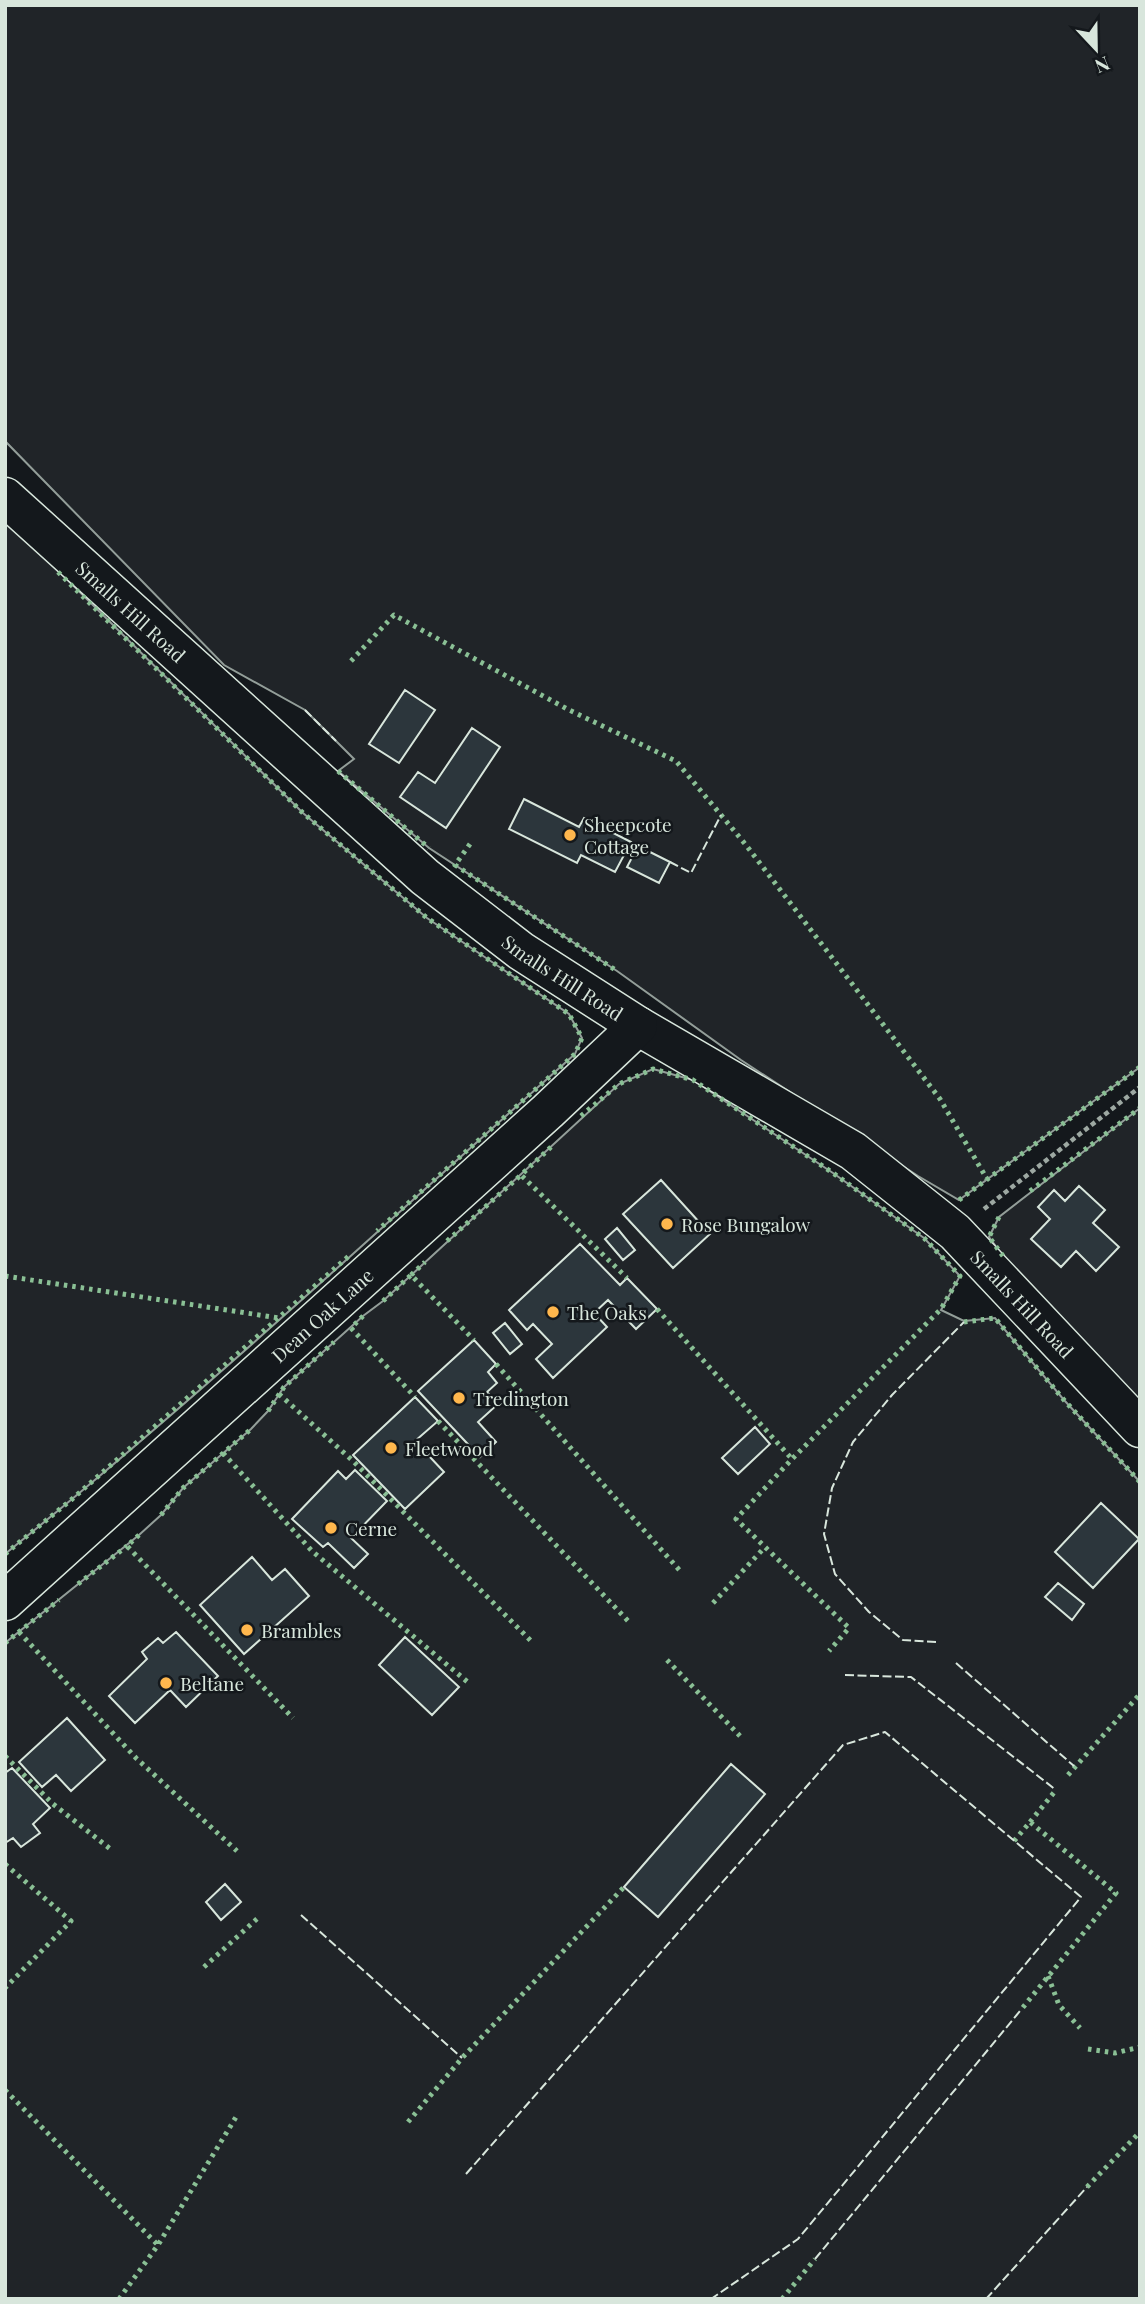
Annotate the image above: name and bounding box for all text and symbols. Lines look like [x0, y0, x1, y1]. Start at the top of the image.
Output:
north arrow [1061, 14, 1131, 84]
text: N [1091, 51, 1114, 80]
street label: Smalls Hill Road [71, 555, 192, 668]
place label: Sheepcote Cottage [584, 811, 672, 859]
marker: Sheepcote Cottage [562, 827, 578, 843]
street label: Smalls Hill Road [497, 928, 628, 1026]
place label: Rose Bungalow [681, 1211, 810, 1237]
marker: Rose Bungalow [659, 1216, 675, 1232]
street label: Smalls Hill Road [965, 1244, 1080, 1363]
street label: Dean Oak Lane [265, 1262, 379, 1368]
place label: The Oaks [567, 1299, 647, 1325]
marker: The Oaks [545, 1304, 561, 1320]
place label: Tredington [473, 1385, 569, 1411]
marker: Tredington [451, 1390, 467, 1406]
place label: Fleetwood [405, 1435, 493, 1461]
marker: Fleetwood [383, 1440, 399, 1456]
place label: Cerne [345, 1515, 397, 1541]
marker: Cerne [323, 1520, 339, 1536]
place label: Brambles [261, 1617, 341, 1643]
marker: Brambles [239, 1622, 255, 1638]
place label: Beltane [180, 1670, 244, 1696]
marker: Beltane [158, 1675, 174, 1691]

